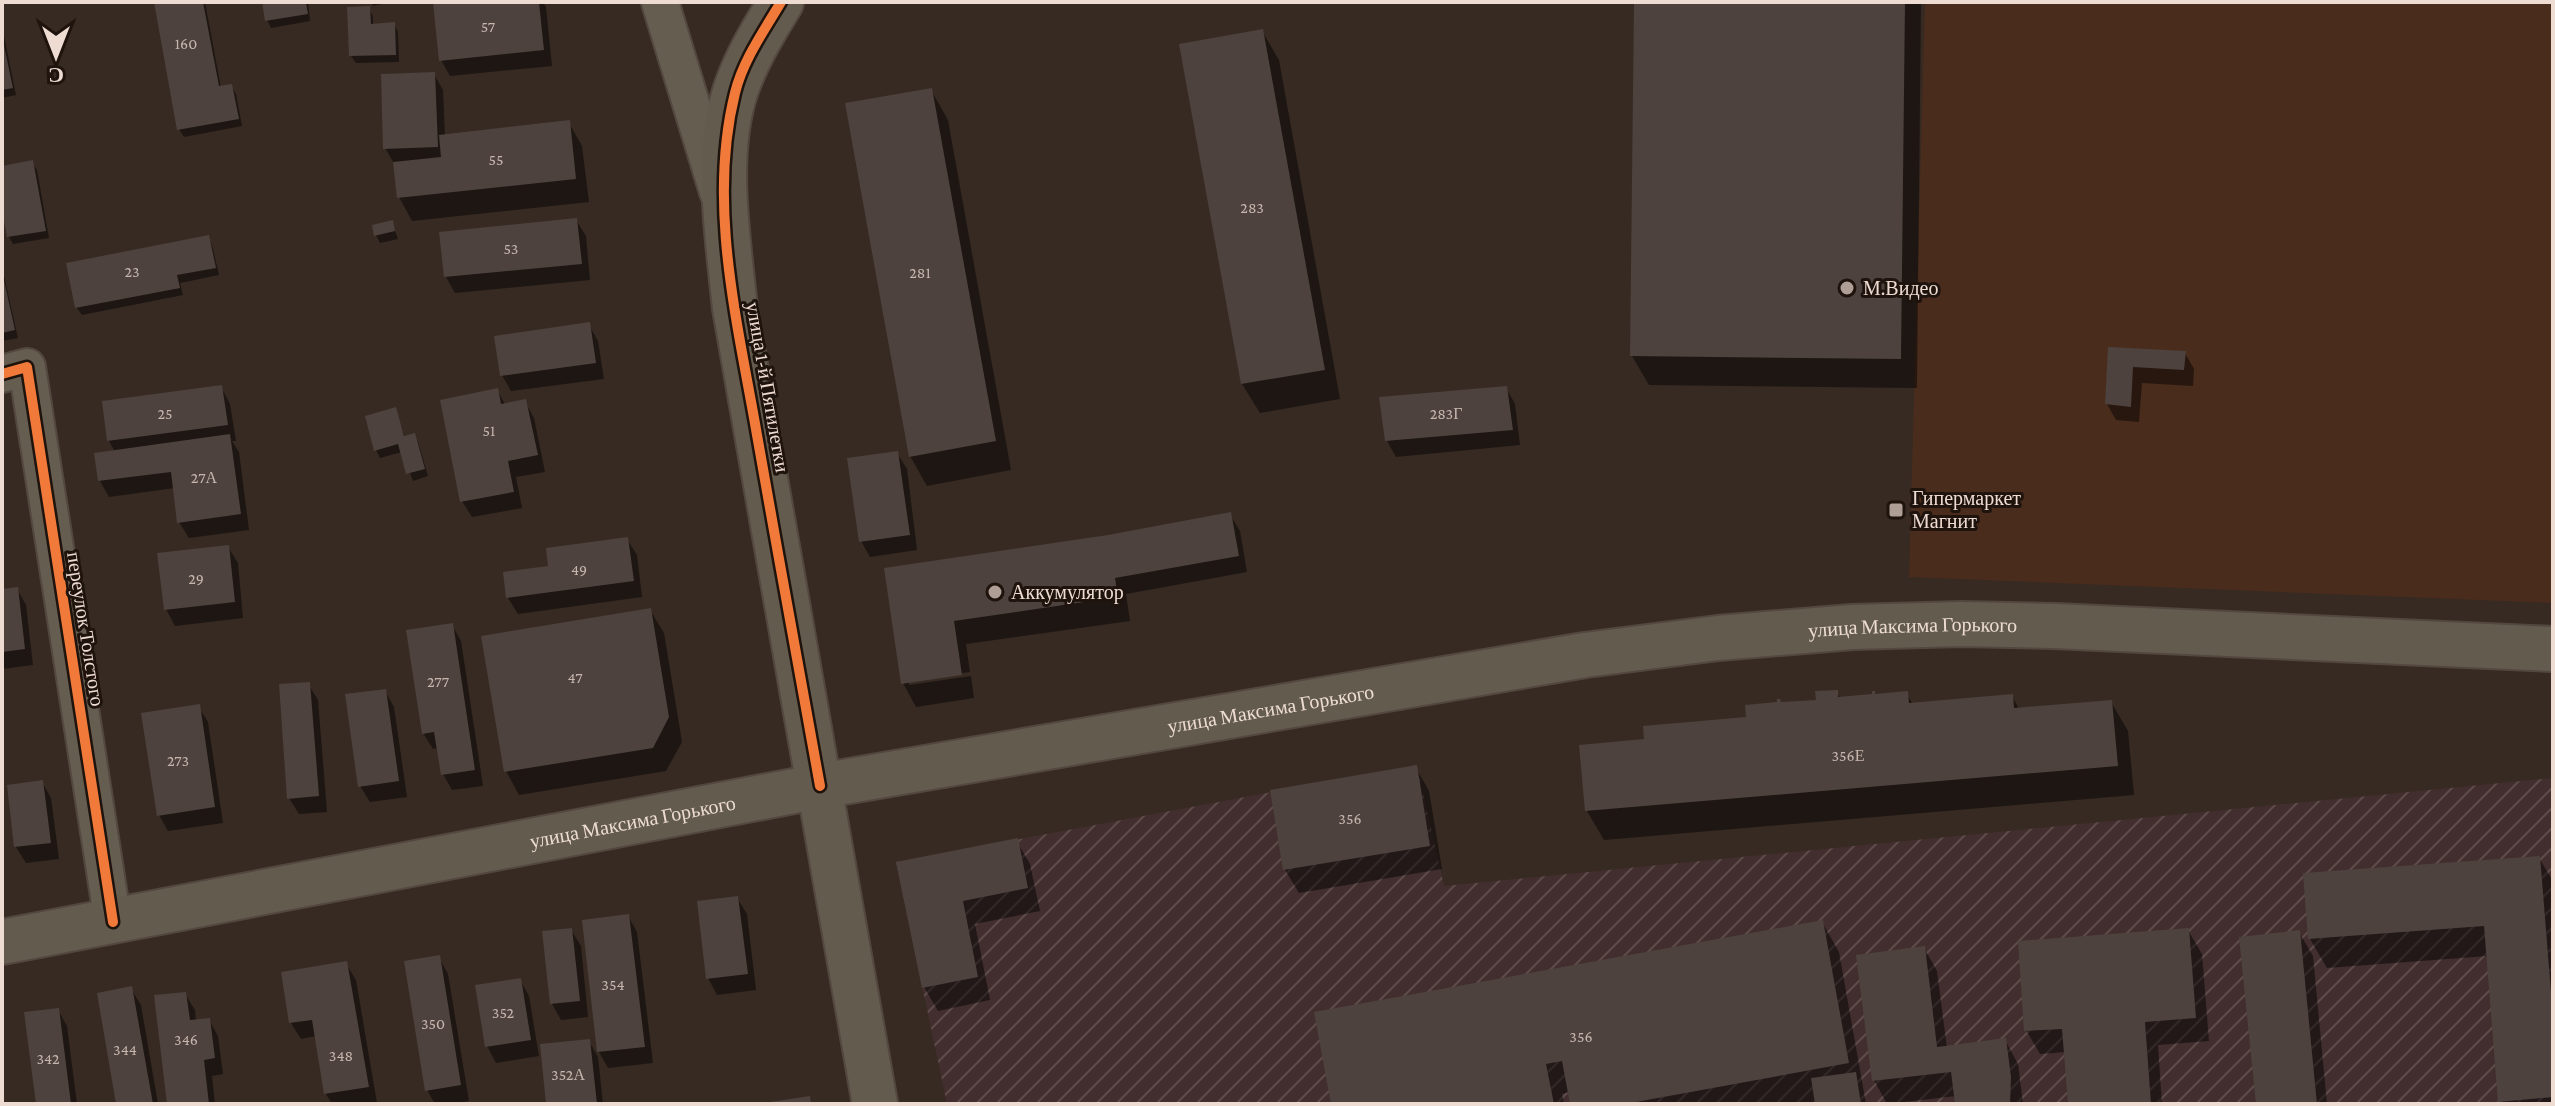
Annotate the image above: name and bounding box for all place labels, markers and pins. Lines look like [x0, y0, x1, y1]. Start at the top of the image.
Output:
place label: М.Видео [1863, 277, 1938, 300]
marker: М.Видео [1838, 279, 1856, 297]
place label: Гипермаркет Магнит [1912, 487, 2021, 532]
marker: Гипермаркет Магнит [1887, 501, 1905, 519]
place label: Аккумулятор [1011, 581, 1124, 604]
marker: Аккумулятор [986, 583, 1004, 601]

